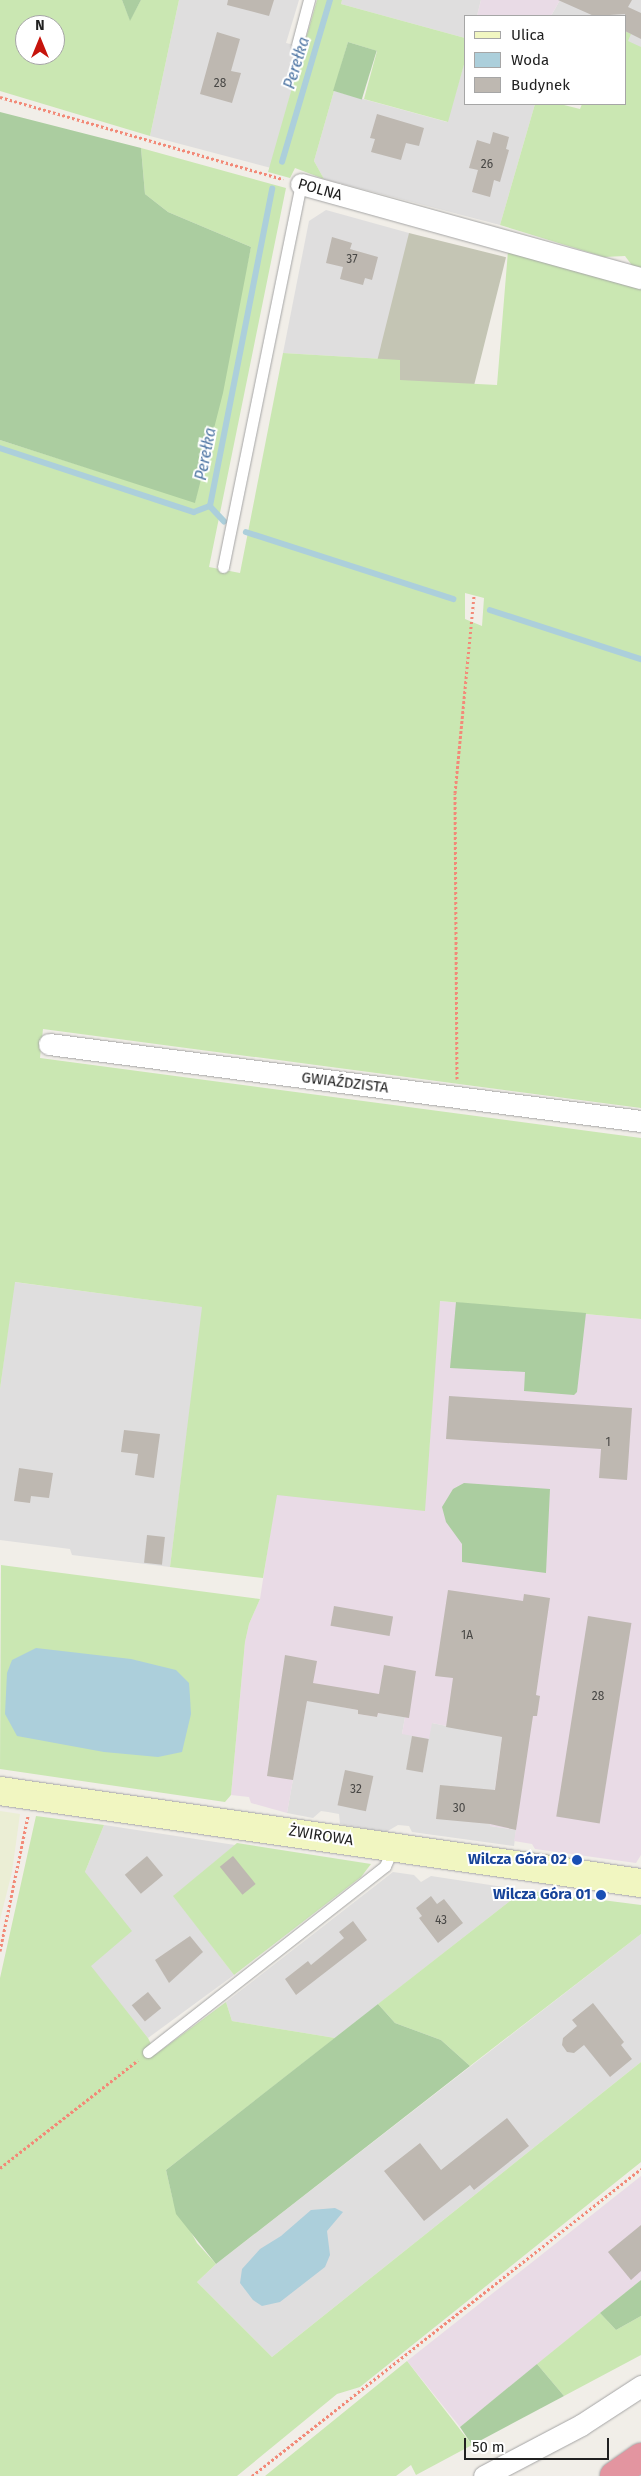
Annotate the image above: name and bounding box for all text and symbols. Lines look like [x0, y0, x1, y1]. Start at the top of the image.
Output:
north arrow [15, 15, 65, 65]
legend [463, 15, 626, 105]
text: N [35, 17, 45, 34]
text: Ulica [511, 26, 545, 44]
water label: Perełka [280, 35, 314, 91]
text: Woda [511, 51, 549, 69]
text: Budynek [511, 76, 570, 94]
house number: 28 [214, 77, 226, 91]
house number: 26 [481, 158, 493, 172]
street label: POLNA [296, 175, 344, 205]
house number: 37 [346, 253, 358, 267]
water label: Perełka [191, 426, 221, 482]
street label: GWIAŹDZISTA [300, 1069, 390, 1097]
house number: 1 [605, 1436, 611, 1450]
house number: 1A [461, 1629, 473, 1643]
house number: 28 [592, 1690, 604, 1704]
house number: 32 [350, 1783, 362, 1797]
house number: 30 [453, 1802, 465, 1816]
street label: ŻWIROWA [288, 1822, 354, 1850]
place label: Wilcza Góra 02 [468, 1851, 567, 1869]
marker: Wilcza Góra 02 [571, 1854, 583, 1866]
place label: Wilcza Góra 01 [493, 1886, 591, 1904]
marker: Wilcza Góra 01 [595, 1889, 607, 1901]
house number: 43 [435, 1914, 447, 1928]
scale bar [466, 2428, 611, 2460]
text: 50 m [472, 2438, 505, 2456]

